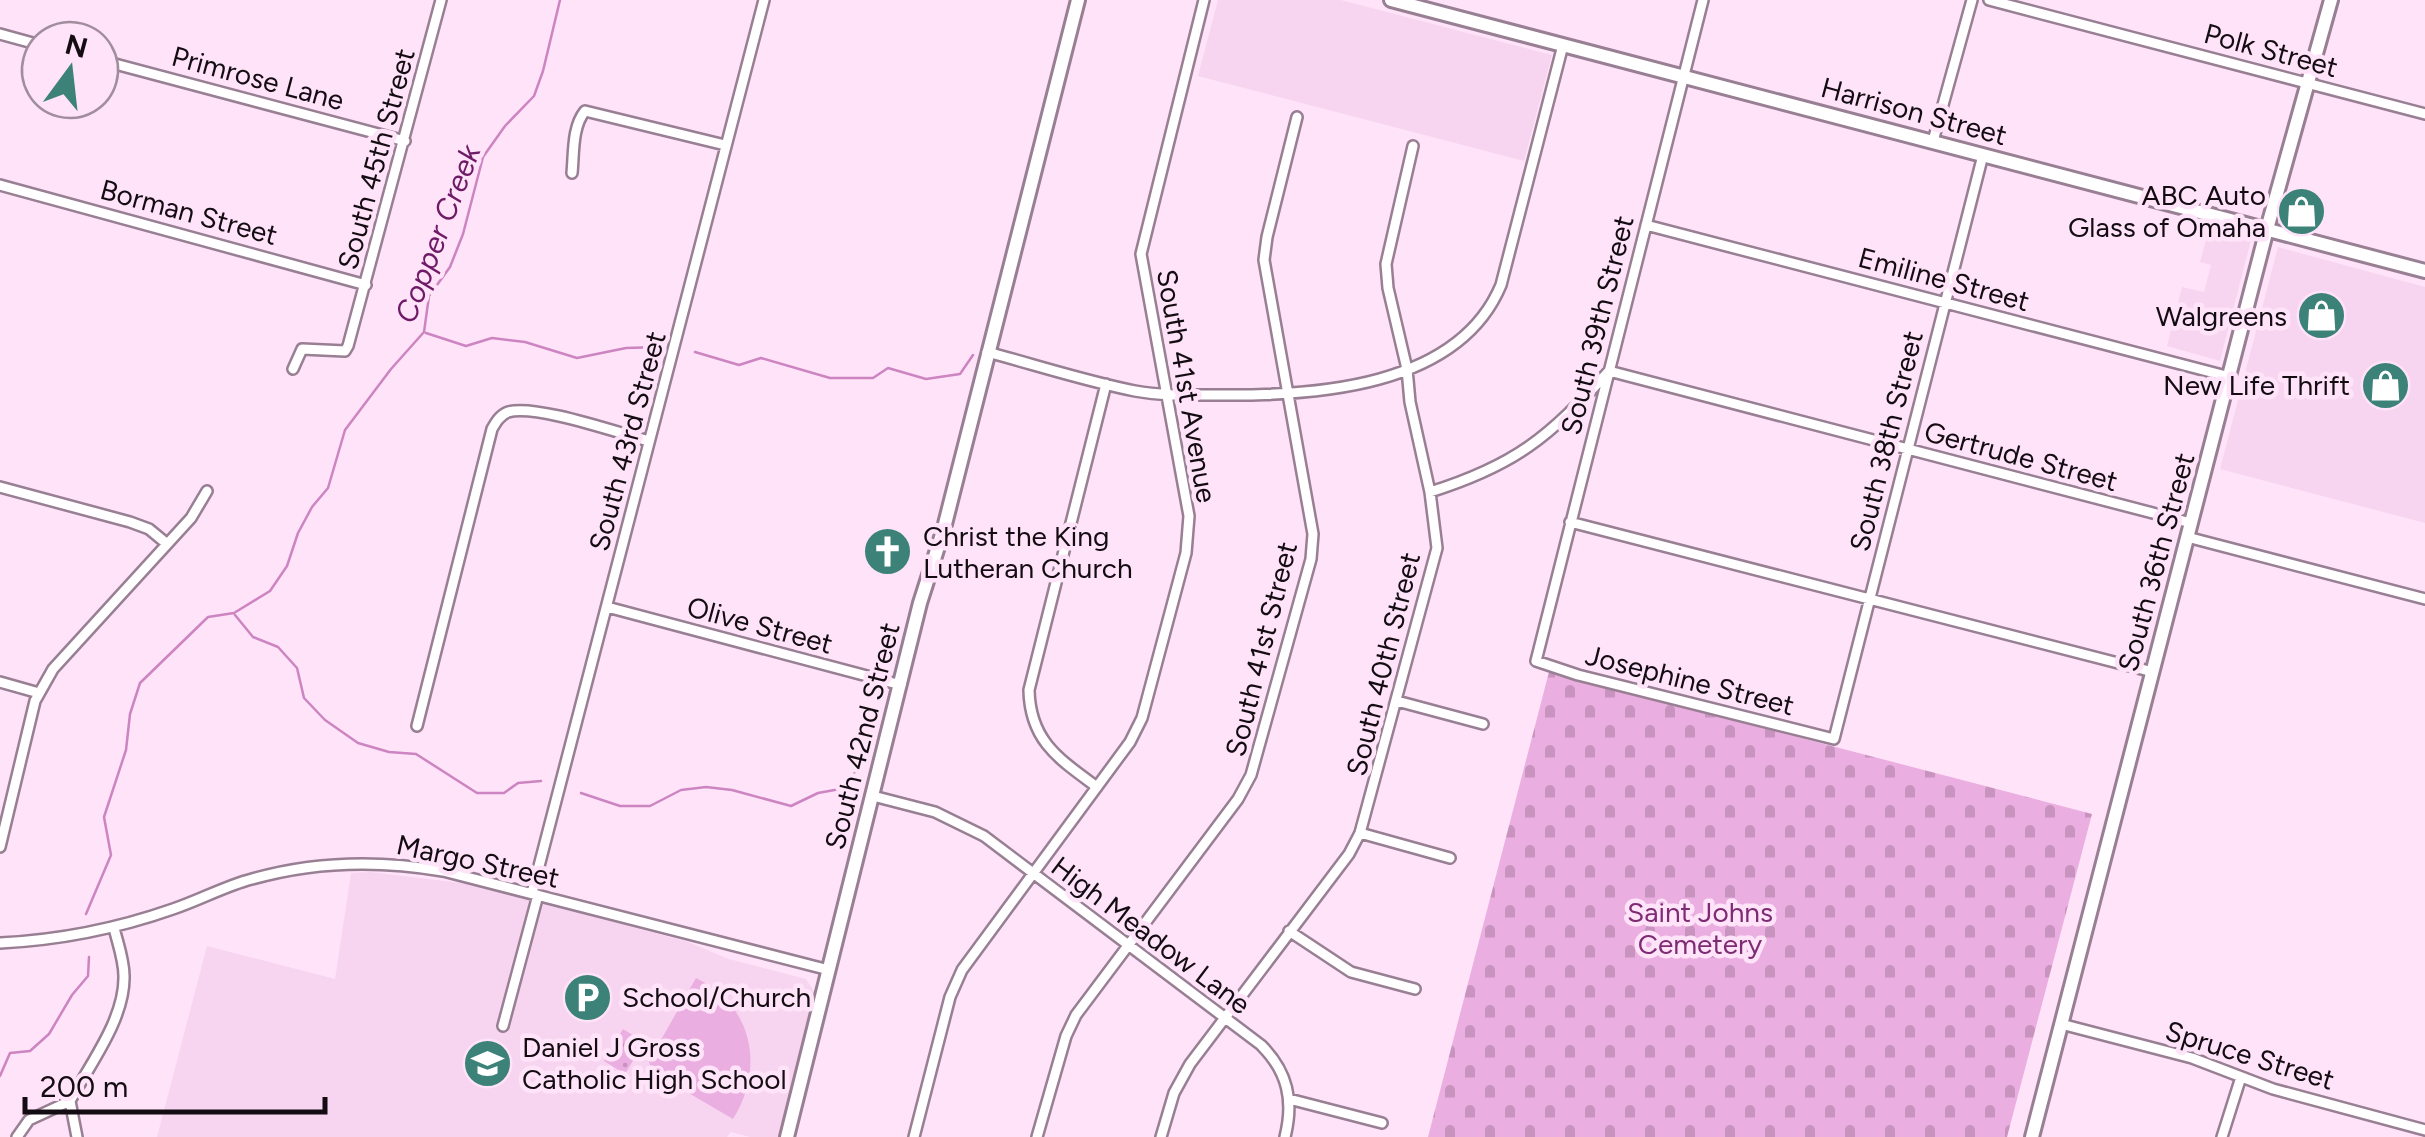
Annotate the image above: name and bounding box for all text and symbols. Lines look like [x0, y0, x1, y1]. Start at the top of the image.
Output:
street label: Polk Street [2200, 16, 2342, 84]
north arrow [20, 20, 120, 120]
text: N [62, 27, 91, 65]
street label: Primrose Lane [168, 39, 348, 117]
street label: South 45th Street [330, 45, 422, 273]
street label: Harrison Street [1817, 70, 2011, 152]
water label: Copper Creek [387, 138, 489, 328]
street label: Borman Street [97, 172, 281, 252]
place label: ABC Auto Glass of Omaha [2068, 178, 2266, 244]
shop icon: ABC Auto Glass of Omaha [2275, 185, 2327, 237]
street label: South 39th Street [1553, 212, 1641, 438]
street label: Emiline Street [1855, 240, 2033, 318]
street label: South 41st Avenue [1150, 267, 1224, 505]
shop icon: Walgreens [2296, 290, 2348, 342]
place label: Walgreens [2156, 299, 2287, 333]
street label: South 43rd Street [581, 327, 673, 555]
street label: South 38th Street [1842, 327, 1930, 555]
shop icon: New Life Thrift [2359, 359, 2411, 411]
place label: New Life Thrift [2163, 368, 2350, 402]
street label: Gertrude Street [1921, 414, 2121, 498]
street label: South 36th Street [2110, 449, 2202, 675]
place label: Christ the King Lutheran Church [923, 519, 1133, 585]
church icon: Christ the King Lutheran Church [862, 526, 914, 578]
street label: South 41st Street [1218, 538, 1304, 760]
street label: South 40th Street [1339, 549, 1427, 779]
street label: Olive Street [684, 589, 836, 661]
street label: South 42nd Street [817, 619, 907, 853]
street label: Josephine Street [1582, 638, 1798, 722]
street label: Margo Street [394, 827, 562, 895]
street label: High Meadow Lane [1045, 849, 1257, 1021]
park label: Saint Johns Cemetery [1627, 895, 1773, 961]
parking icon: School/Church [561, 971, 613, 1023]
place label: School/Church [622, 980, 811, 1014]
street label: Spruce Street [2162, 1013, 2338, 1097]
place label: Daniel J Gross Catholic High School [522, 1030, 787, 1096]
school or university icon: Daniel J Gross Catholic High School [461, 1037, 513, 1089]
scale bar [25, 1052, 325, 1114]
text: 200 m [40, 1068, 128, 1105]

